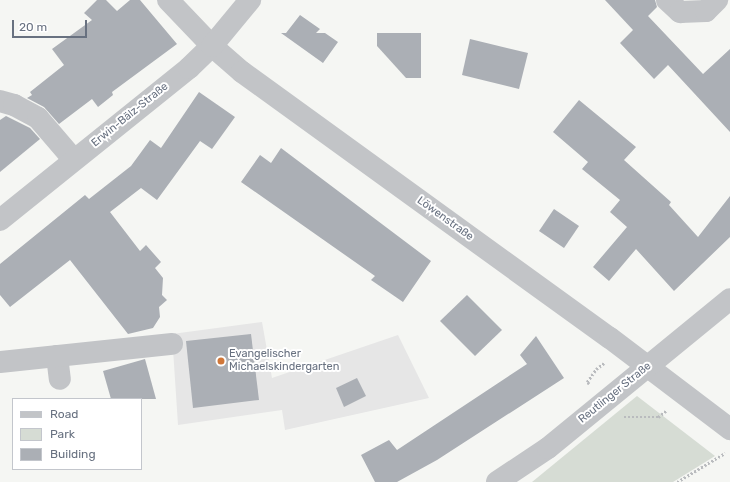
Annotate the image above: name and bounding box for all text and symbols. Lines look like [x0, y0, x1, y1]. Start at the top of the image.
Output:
scale bar [14, 12, 89, 38]
text: 20 m [19, 20, 47, 34]
street label: Erwin-Bälz-Straße [89, 80, 171, 150]
street label: Löwenstraße [414, 194, 476, 244]
place label: Evangelischer Michaelskindergarten [229, 348, 339, 374]
marker: Evangelischer Michaelskindergarten [216, 356, 226, 366]
street label: Reutlinger Straße [576, 360, 654, 426]
legend [12, 398, 142, 470]
text: Road [50, 407, 78, 421]
text: Park [50, 427, 75, 441]
text: Building [50, 447, 96, 461]

